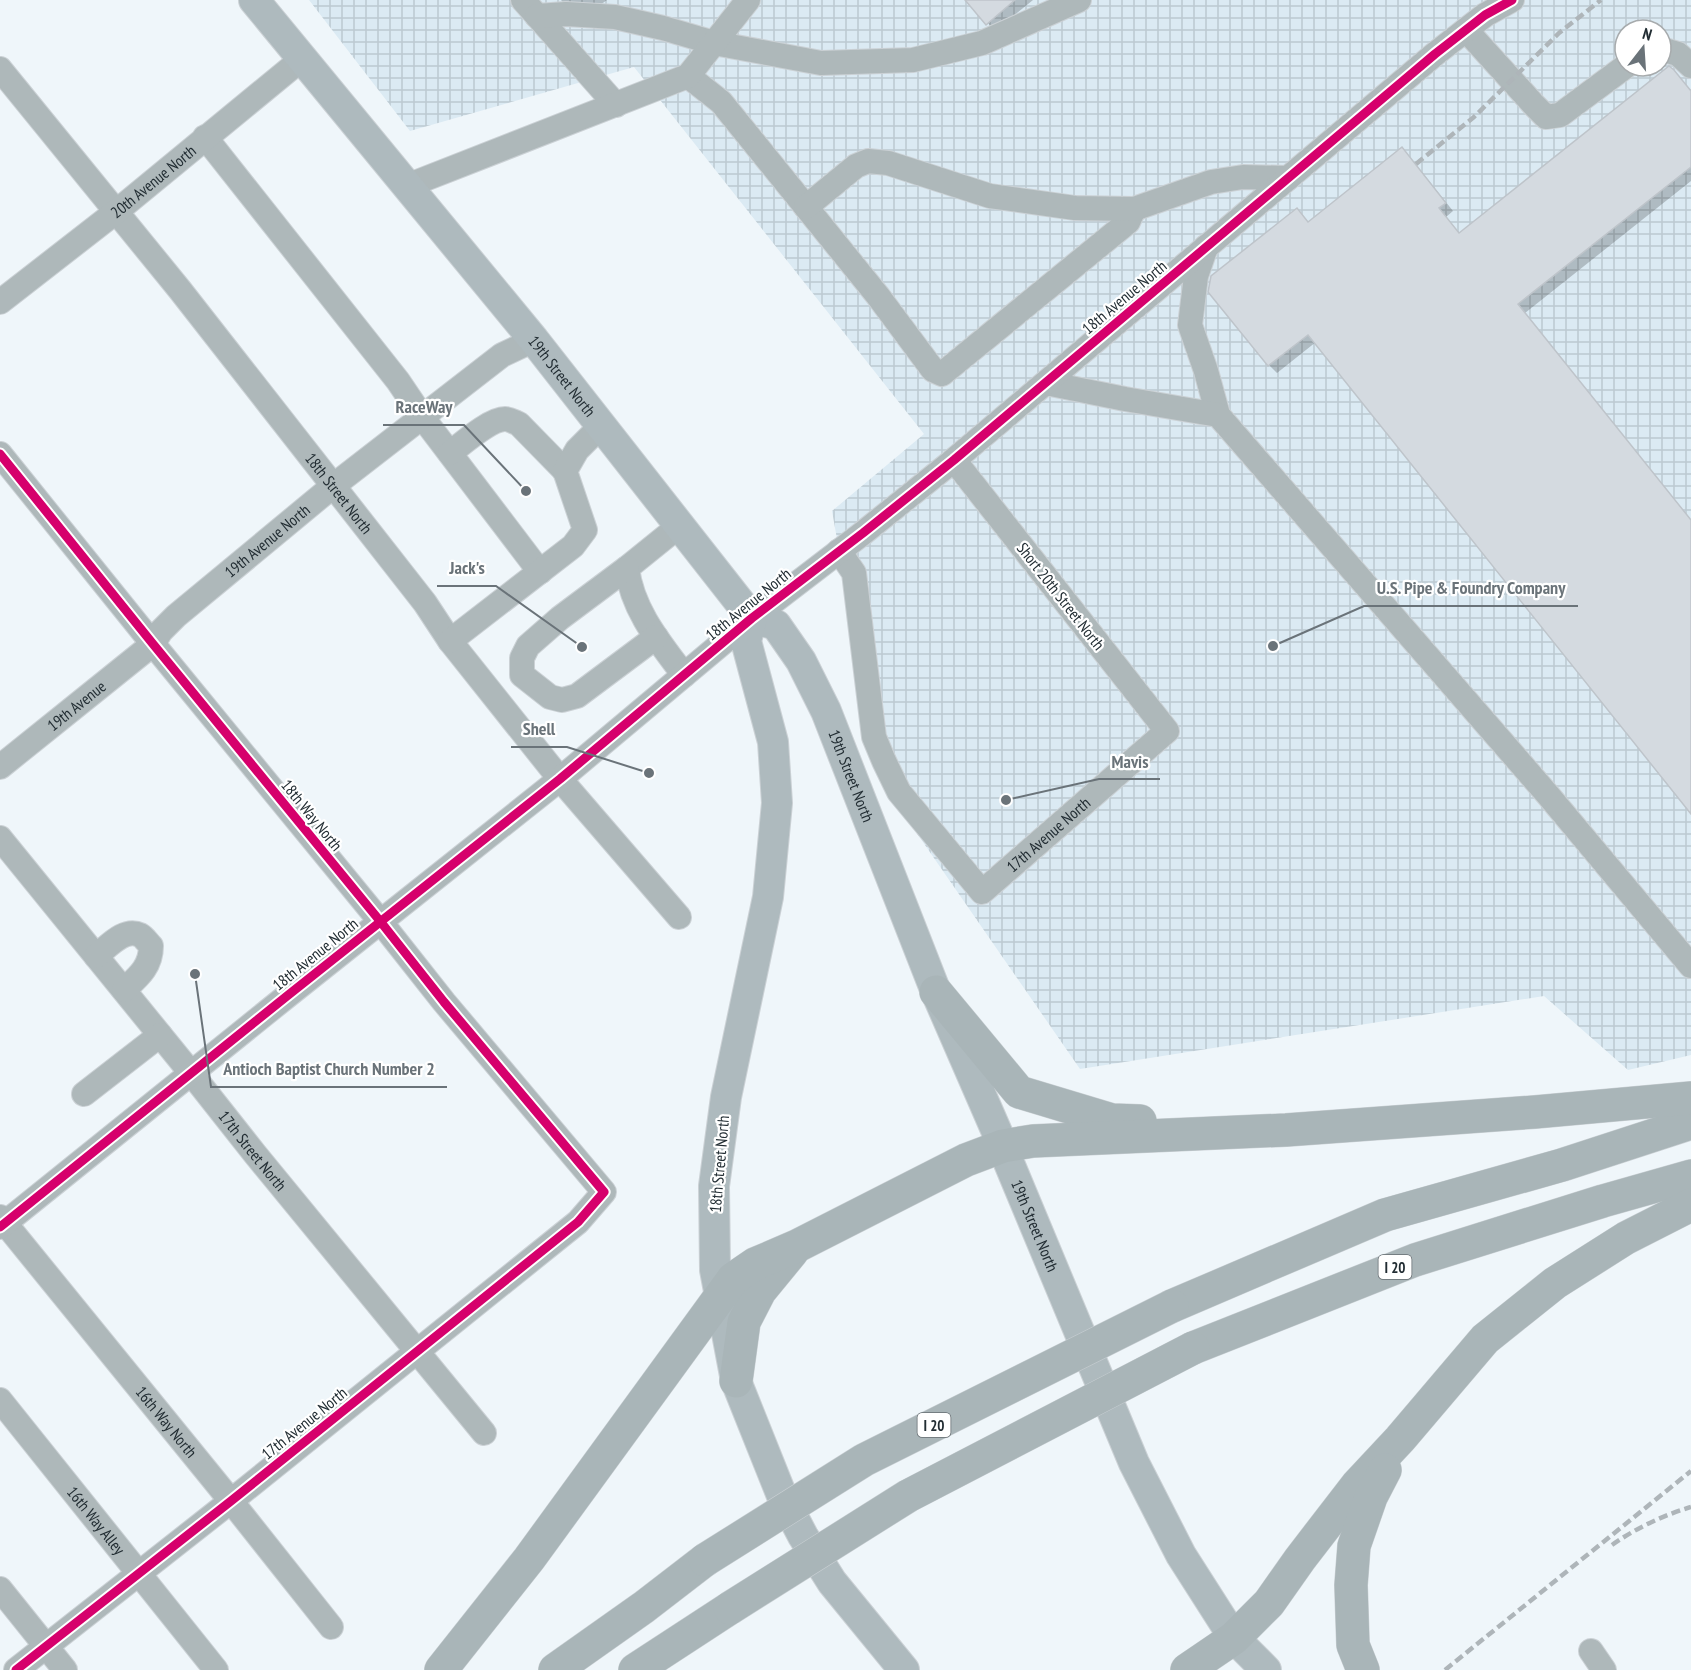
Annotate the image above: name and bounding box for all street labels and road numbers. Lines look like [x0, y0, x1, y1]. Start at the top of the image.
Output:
street label: 20th Avenue North [107, 140, 200, 222]
street label: 18th Avenue North [1078, 256, 1170, 338]
street label: 19th Street North [524, 331, 600, 420]
street label: 18th Street North [301, 449, 377, 538]
street label: 19th Avenue North [220, 500, 314, 582]
street label: Short 20th Street North [1013, 538, 1109, 654]
street label: 18th Avenue North [701, 563, 795, 645]
street label: 19th Avenue [43, 676, 110, 735]
street label: 19th Street North [824, 727, 878, 825]
street label: 18th Way North [277, 775, 347, 855]
street label: 17th Avenue North [1002, 793, 1094, 876]
street label: 18th Avenue North [268, 913, 362, 995]
street label: 17th Street North [214, 1106, 291, 1195]
street label: 18th Street North [705, 1115, 733, 1213]
street label: 19th Street North [1007, 1177, 1063, 1274]
road number: I 20 [1378, 1255, 1412, 1279]
street label: 16th Way North [132, 1382, 202, 1462]
street label: 17th Avenue North [257, 1382, 351, 1464]
road number: I 20 [918, 1413, 950, 1437]
street label: 16th Way Alley [63, 1482, 129, 1558]

